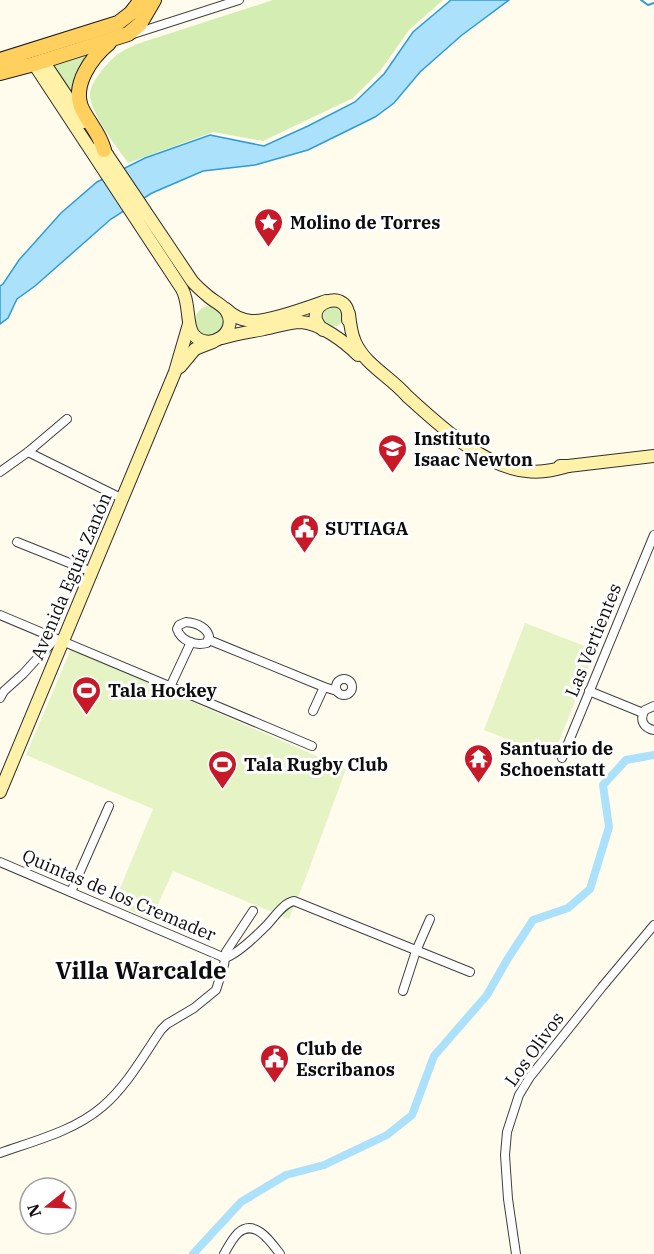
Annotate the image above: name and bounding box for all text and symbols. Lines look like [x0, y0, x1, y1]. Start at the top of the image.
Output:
place icon: Molino de Torres [253, 206, 285, 248]
place label: Molino de Torres [290, 211, 440, 234]
place label: Instituto Isaac Newton [414, 427, 533, 471]
school or university icon: Instituto Isaac Newton [377, 432, 409, 474]
street label: Avenida Eguía Zanón [25, 489, 117, 663]
public building icon: SUTIAGA [288, 512, 320, 554]
place label: SUTIAGA [325, 517, 409, 540]
street label: Las Vertientes [560, 580, 626, 700]
sports icon: Tala Hockey [71, 674, 103, 716]
place label: Tala Hockey [108, 679, 217, 702]
place label: Santuario de Schoenstatt [500, 737, 613, 781]
temple icon: Santuario de Schoenstatt [463, 742, 495, 784]
sports icon: Tala Rugby Club [207, 748, 239, 790]
place label: Tala Rugby Club [244, 753, 388, 776]
street label: Quintas de los Cremader [19, 844, 219, 946]
district label: Villa Warcalde [55, 954, 227, 986]
street label: Los Olivos [499, 1007, 569, 1091]
place label: Club de Escribanos [296, 1037, 395, 1081]
public building icon: Club de Escribanos [259, 1042, 291, 1084]
north arrow [18, 1176, 78, 1236]
text: N [22, 1202, 45, 1220]

